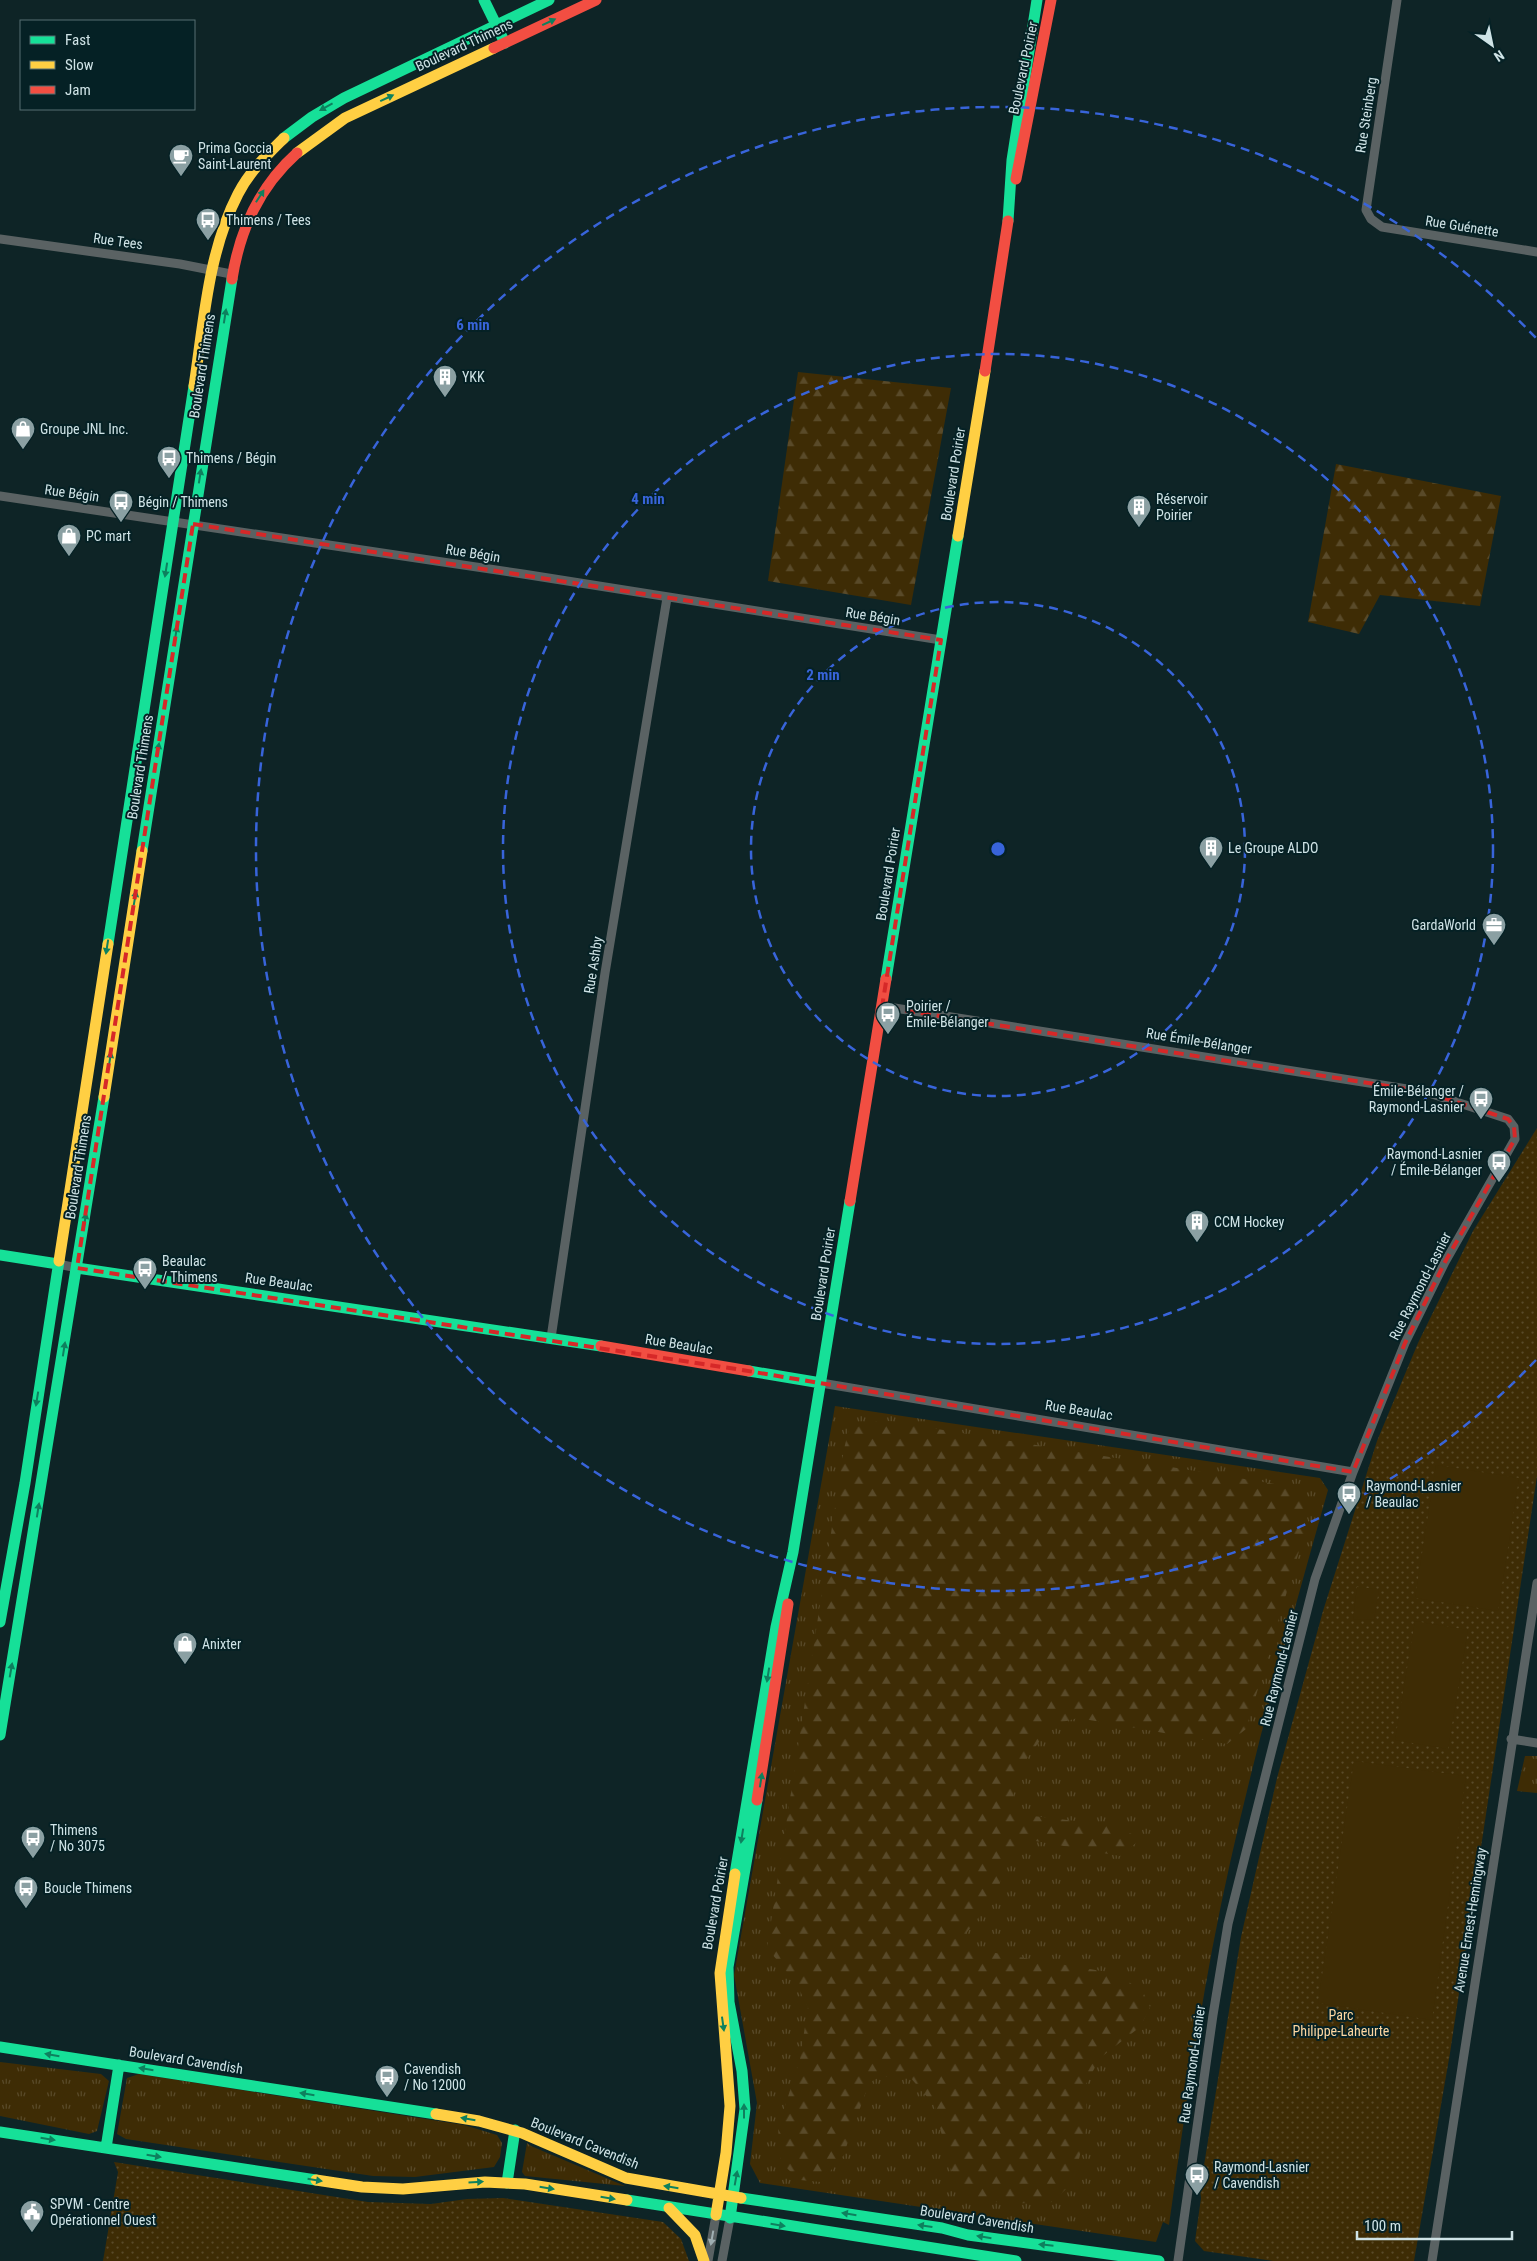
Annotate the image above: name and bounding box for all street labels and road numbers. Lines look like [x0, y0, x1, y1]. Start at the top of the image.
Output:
street label: Boulevard Thimens [413, 16, 515, 74]
street label: Boulevard Poirier [1005, 20, 1041, 116]
street label: Rue Steinberg [1352, 76, 1380, 154]
street label: Rue Guénette [1424, 212, 1500, 240]
street label: Rue Tees [92, 230, 144, 252]
street label: Boulevard Thimens [186, 313, 218, 419]
street label: Boulevard Poirier [938, 426, 968, 522]
street label: Rue Bégin [44, 481, 100, 505]
street label: Rue Bégin [445, 541, 501, 565]
street label: Rue Bégin [845, 604, 901, 628]
street label: Boulevard Thimens [124, 714, 156, 820]
street label: Boulevard Poirier [873, 826, 903, 922]
street label: Rue Ashby [581, 935, 605, 995]
street label: Rue Émile-Bélanger [1145, 1024, 1253, 1057]
street label: Boulevard Thimens [62, 1114, 94, 1220]
street label: Boulevard Poirier [808, 1226, 838, 1322]
street label: Rue Raymond-Lasnier [1386, 1229, 1454, 1343]
street label: Rue Beaulac [244, 1269, 314, 1295]
street label: Rue Beaulac [644, 1331, 714, 1357]
street label: Rue Beaulac [1044, 1397, 1114, 1423]
street label: Rue Raymond-Lasnier [1257, 1608, 1301, 1728]
street label: Avenue Ernest-Hemingway [1451, 1846, 1489, 1994]
street label: Boulevard Poirier [699, 1855, 731, 1951]
street label: Rue Raymond-Lasnier [1176, 2004, 1208, 2124]
street label: Boulevard Cavendish [128, 2043, 244, 2077]
street label: Boulevard Cavendish [529, 2114, 641, 2172]
street label: Boulevard Cavendish [919, 2202, 1035, 2236]

